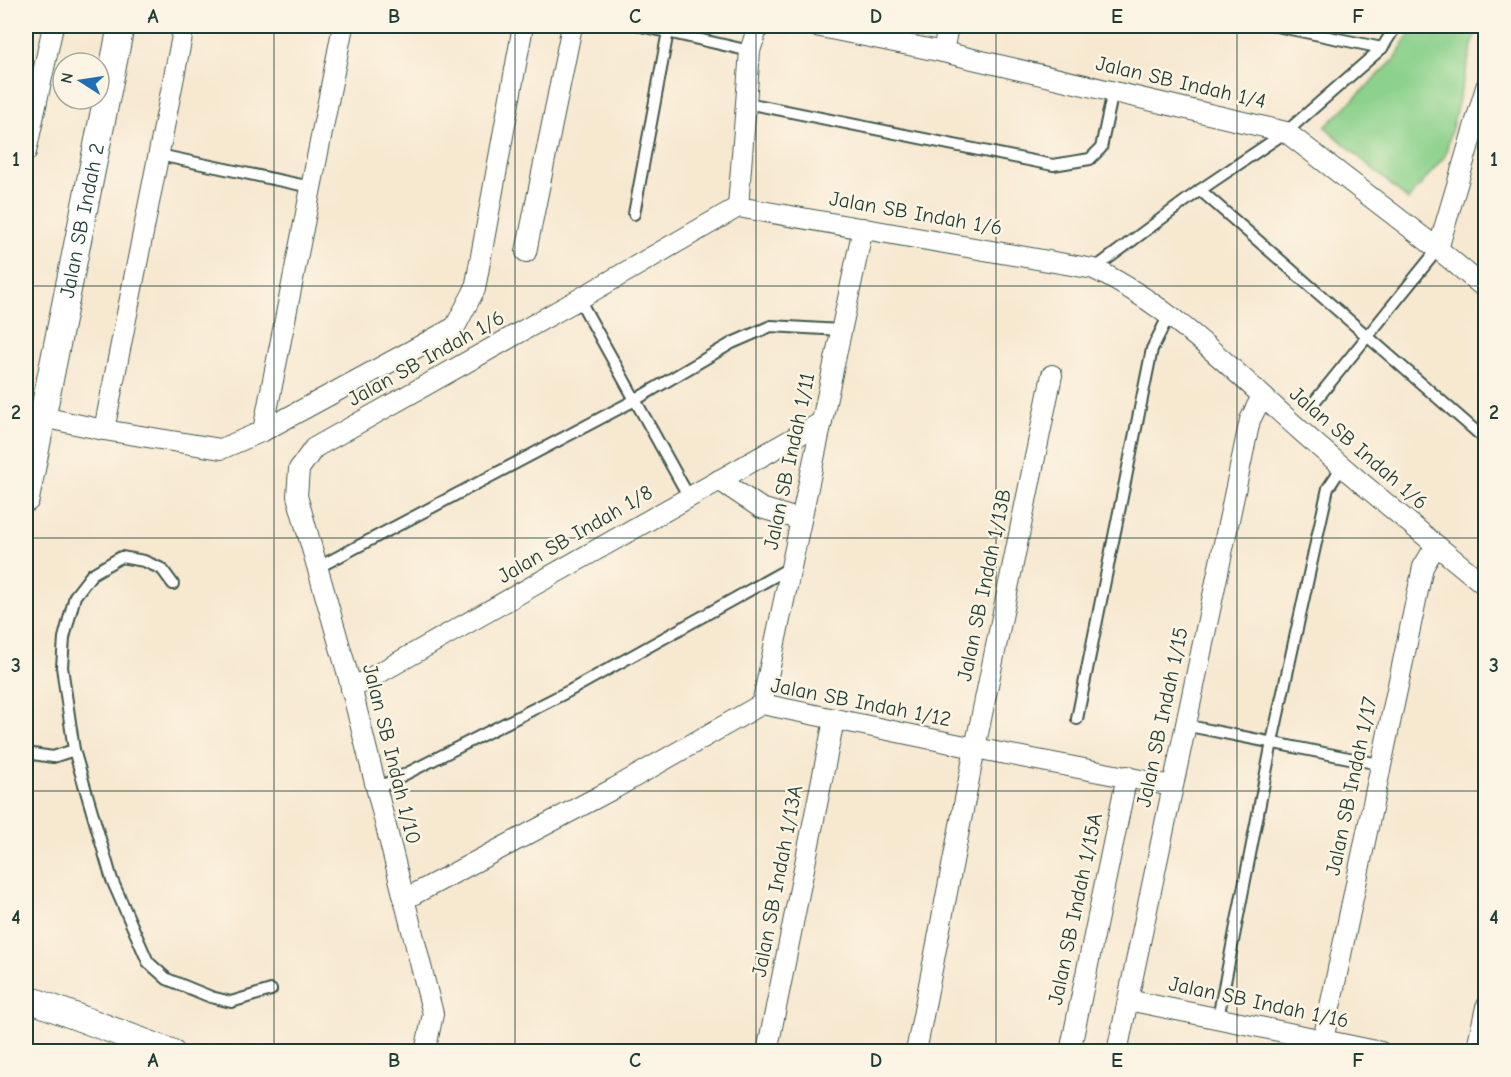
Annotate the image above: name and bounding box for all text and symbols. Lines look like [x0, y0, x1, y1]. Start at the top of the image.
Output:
text: A [147, 5, 159, 28]
text: B [388, 5, 400, 28]
text: C [629, 5, 641, 28]
text: D [870, 5, 882, 28]
text: E [1111, 5, 1123, 28]
text: F [1352, 5, 1364, 28]
north arrow [51, 51, 111, 111]
street label: Jalan SB Indah 1/4 [1094, 51, 1268, 113]
text: N [57, 71, 77, 85]
street label: Jalan SB Indah 2 [55, 141, 109, 300]
text: 1 [12, 148, 20, 171]
text: 1 [1490, 148, 1498, 171]
street label: Jalan SB Indah 1/6 [828, 186, 1004, 240]
street label: Jalan SB Indah 1/6 [344, 305, 508, 411]
street label: Jalan SB Indah 1/11 [759, 370, 819, 552]
street label: Jalan SB Indah 1/6 [1285, 382, 1433, 514]
text: 2 [11, 401, 21, 424]
text: 2 [1489, 401, 1499, 424]
street label: Jalan SB Indah 1/8 [493, 480, 657, 588]
street label: Jalan SB Indah 1/13B [952, 487, 1016, 683]
street label: Jalan SB Indah 1/15 [1131, 625, 1193, 809]
text: 3 [11, 654, 21, 677]
text: 3 [1489, 654, 1499, 677]
street label: Jalan SB Indah 1/10 [358, 661, 426, 847]
street label: Jalan SB Indah 1/12 [769, 673, 953, 731]
street label: Jalan SB Indah 1/17 [1320, 694, 1382, 877]
street label: Jalan SB Indah 1/13A [747, 783, 807, 979]
street label: Jalan SB Indah 1/15A [1043, 811, 1107, 1007]
text: 4 [11, 906, 21, 929]
text: 4 [1489, 906, 1499, 929]
street label: Jalan SB Indah 1/16 [1167, 971, 1351, 1033]
text: A [147, 1049, 159, 1072]
text: B [388, 1049, 400, 1072]
text: C [629, 1049, 641, 1072]
text: D [870, 1049, 882, 1072]
text: E [1111, 1049, 1123, 1072]
text: F [1352, 1049, 1364, 1072]

